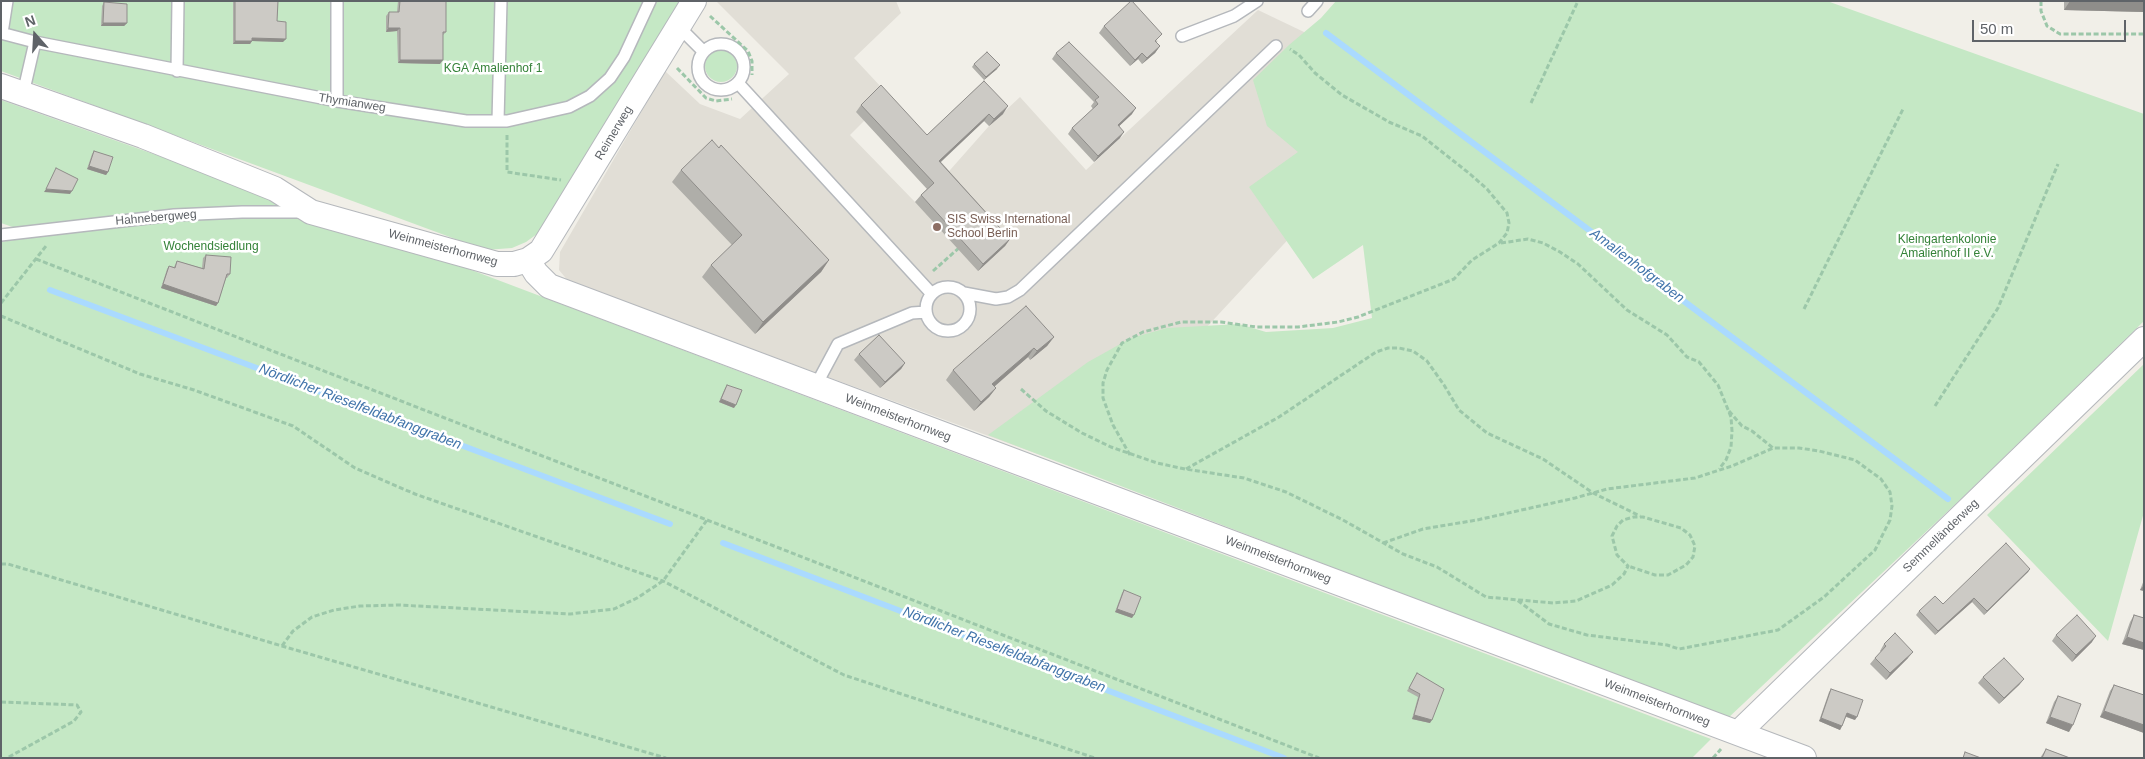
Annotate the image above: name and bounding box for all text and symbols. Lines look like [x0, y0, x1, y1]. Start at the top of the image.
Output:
north arrow [10, 10, 60, 60]
scale bar [1975, 10, 2129, 42]
text: N [23, 12, 38, 30]
text: 50 m [1980, 20, 2013, 37]
park label: KGA Amalienhof 1 [444, 62, 542, 76]
street label: Thymianweg [317, 91, 387, 115]
street label: Reimerweg [592, 103, 636, 163]
street label: Hahnebergweg [115, 207, 197, 229]
place label: SIS Swiss International School Berlin [947, 213, 1070, 241]
marker: SIS Swiss International School Berlin [931, 221, 943, 233]
water label: Amalienhofgraben [1587, 225, 1687, 307]
street label: Weinmeisterhornweg [387, 226, 499, 270]
park label: Kleingartenkolonie Amalienhof II e.V. [1898, 233, 1996, 261]
park label: Wochendsiedlung [163, 240, 259, 254]
water label: Nördlicher Rieselfeldabfanggraben [256, 361, 464, 453]
street label: Weinmeisterhornweg [843, 391, 953, 445]
street label: Semmelländerweg [1900, 496, 1982, 576]
street label: Weinmeisterhornweg [1223, 533, 1333, 587]
water label: Nördlicher Rieselfeldabfanggraben [900, 604, 1108, 696]
street label: Weinmeisterhornweg [1602, 676, 1712, 730]

